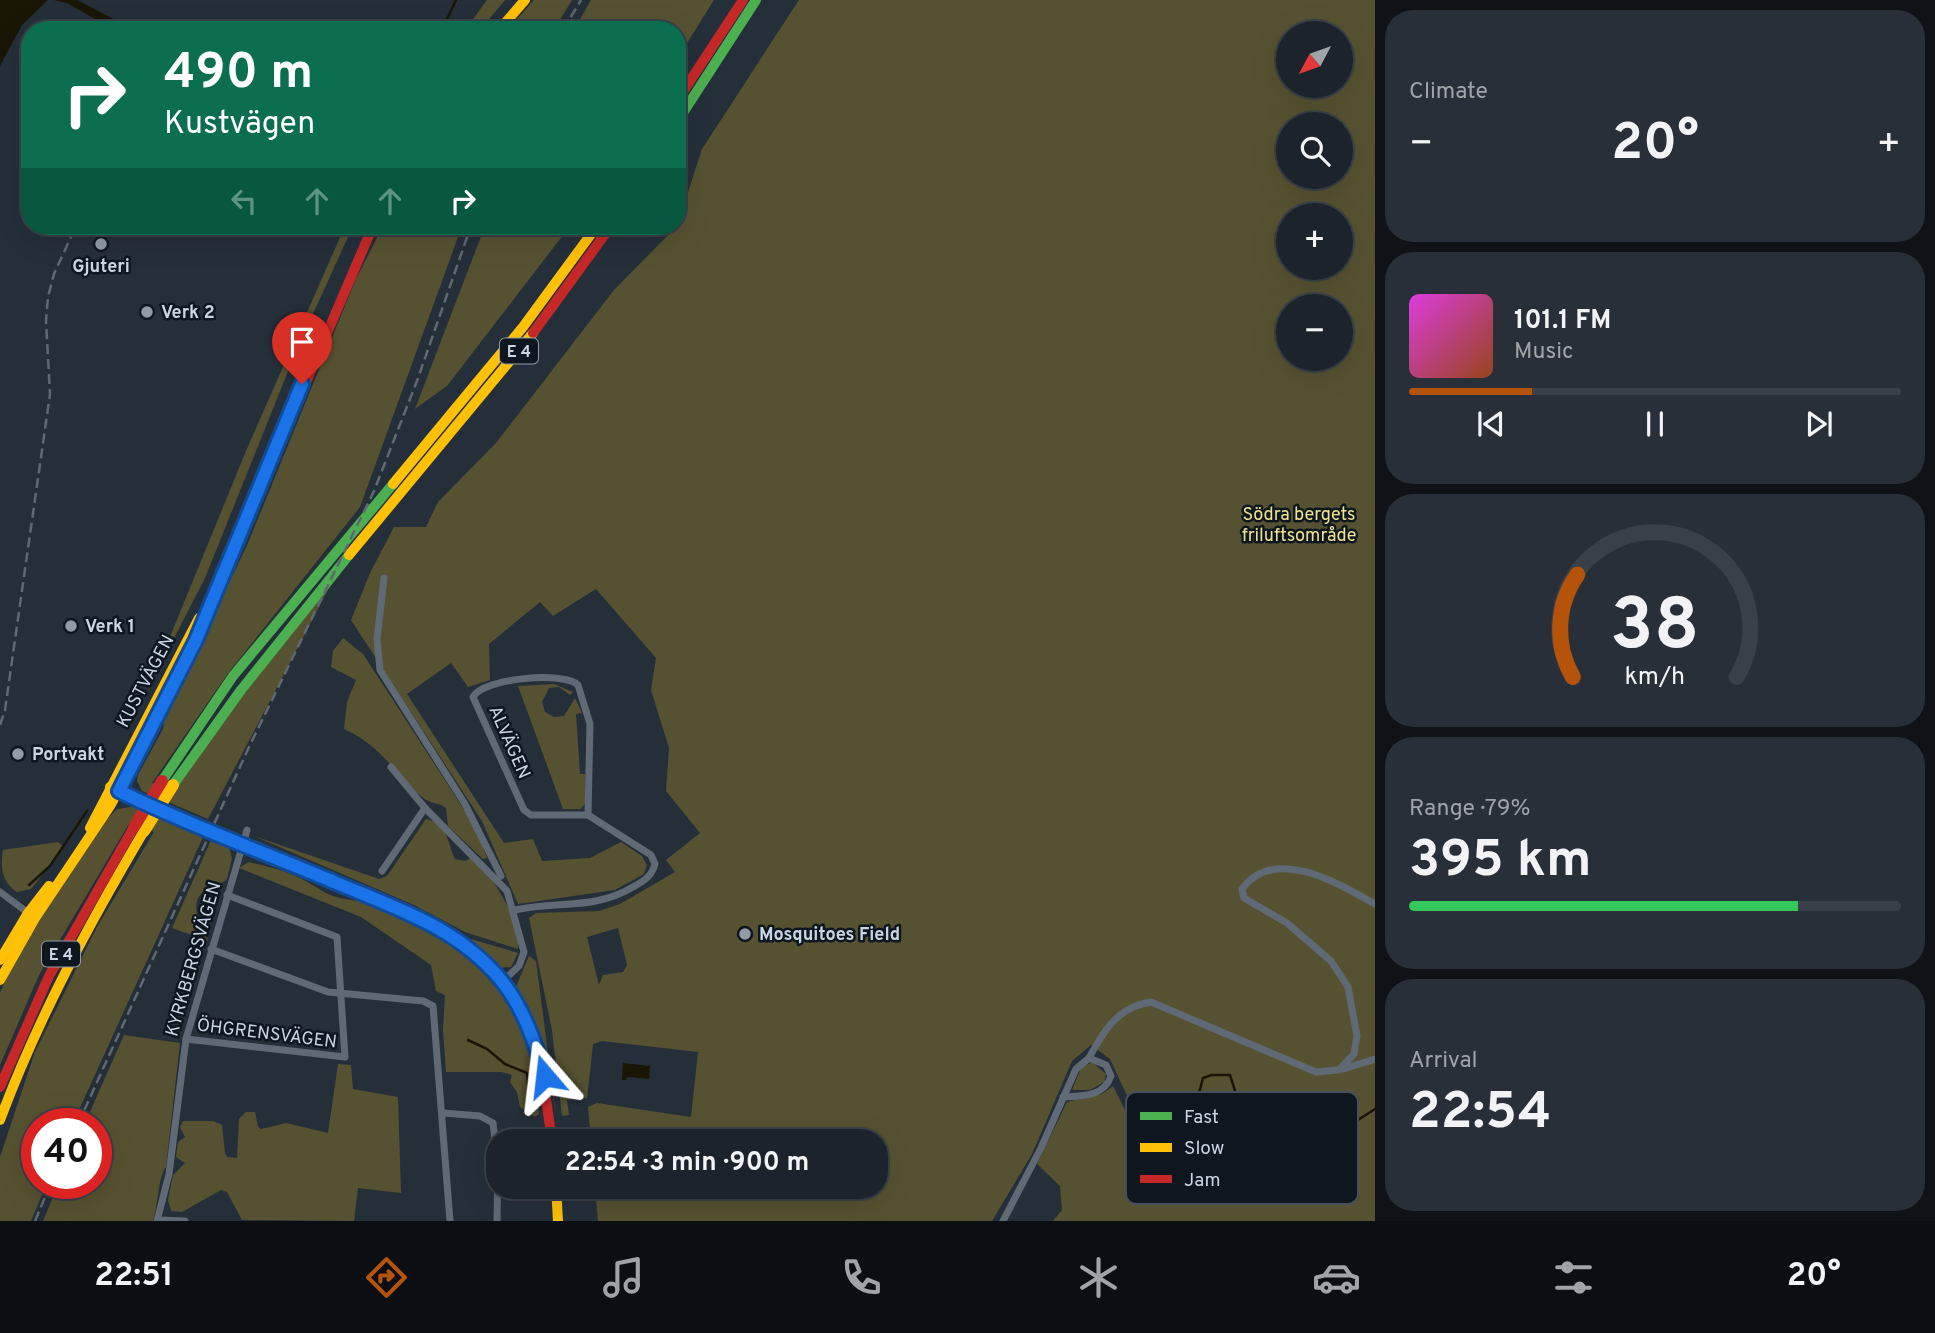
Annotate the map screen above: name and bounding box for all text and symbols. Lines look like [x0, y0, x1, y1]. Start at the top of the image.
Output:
north arrow [1276, 21, 1353, 98]
map controls [1276, 21, 1353, 371]
text: 490 m [164, 44, 313, 106]
icon: right [49, 49, 140, 140]
text: Climate [1409, 78, 1488, 107]
text: Kustvägen [164, 105, 315, 145]
button: search [1276, 112, 1353, 189]
text: 20° [1611, 112, 1699, 178]
text: − [1409, 121, 1434, 170]
text: + [1876, 121, 1901, 170]
icon: left [225, 182, 263, 220]
icon: ahead [298, 182, 336, 220]
icon: ahead [371, 182, 409, 220]
icon: right [444, 182, 482, 220]
button: + [1276, 203, 1353, 280]
marker: Gjuteri [93, 236, 109, 252]
place label: Gjuteri [72, 256, 130, 279]
button: − [1276, 294, 1353, 371]
place label: Verk 2 [161, 302, 215, 325]
marker: Verk 2 [139, 304, 155, 320]
text: 101.1 FM [1514, 305, 1611, 338]
pin [272, 312, 332, 384]
icon: arrive [283, 323, 321, 361]
road number: E 4 [500, 338, 538, 364]
text: Music [1514, 338, 1574, 367]
icon: previous [1472, 405, 1510, 443]
icon: pause [1636, 405, 1674, 443]
icon: next [1800, 405, 1838, 443]
park label: Södra bergets friluftsområde [1242, 504, 1356, 548]
text: 38 [1610, 583, 1700, 675]
place label: Verk 1 [85, 616, 135, 639]
marker: Verk 1 [63, 618, 79, 634]
street label: KUSTVÄGEN [110, 630, 180, 732]
text: km/h [1625, 661, 1685, 693]
street label: ALVÄGEN [482, 702, 537, 783]
place label: Portvakt [32, 744, 104, 767]
marker: Portvakt [10, 746, 26, 762]
text: Range · 79% [1409, 795, 1531, 824]
text: 395 km [1409, 829, 1592, 895]
street label: KYRKBERGSVÄGEN [159, 879, 228, 1039]
place label: Mosquitoes Field [759, 924, 900, 947]
marker: Mosquitoes Field [737, 926, 753, 942]
road number: E 4 [42, 942, 80, 966]
street label: ÖHGRENSVÄGEN [195, 1013, 338, 1054]
position arrow [508, 1039, 582, 1113]
text: Arrival [1409, 1047, 1478, 1076]
text: 22:54 [1409, 1081, 1551, 1147]
legend [1126, 1092, 1358, 1204]
text: Fast [1184, 1106, 1219, 1130]
speed limit sign: 40 [21, 1108, 112, 1199]
text: Slow [1184, 1137, 1224, 1161]
text: 22:54 · 3 min · 900 m [565, 1147, 809, 1180]
text: Jam [1184, 1169, 1221, 1193]
icon: directions [362, 1253, 411, 1302]
icon: music [599, 1253, 648, 1302]
icon: phone [837, 1253, 886, 1302]
icon: climate [1074, 1253, 1123, 1302]
icon: car [1312, 1253, 1361, 1302]
icon: filters [1549, 1253, 1598, 1302]
text: 22:51 [94, 1257, 174, 1297]
text: 20° [1787, 1257, 1841, 1297]

